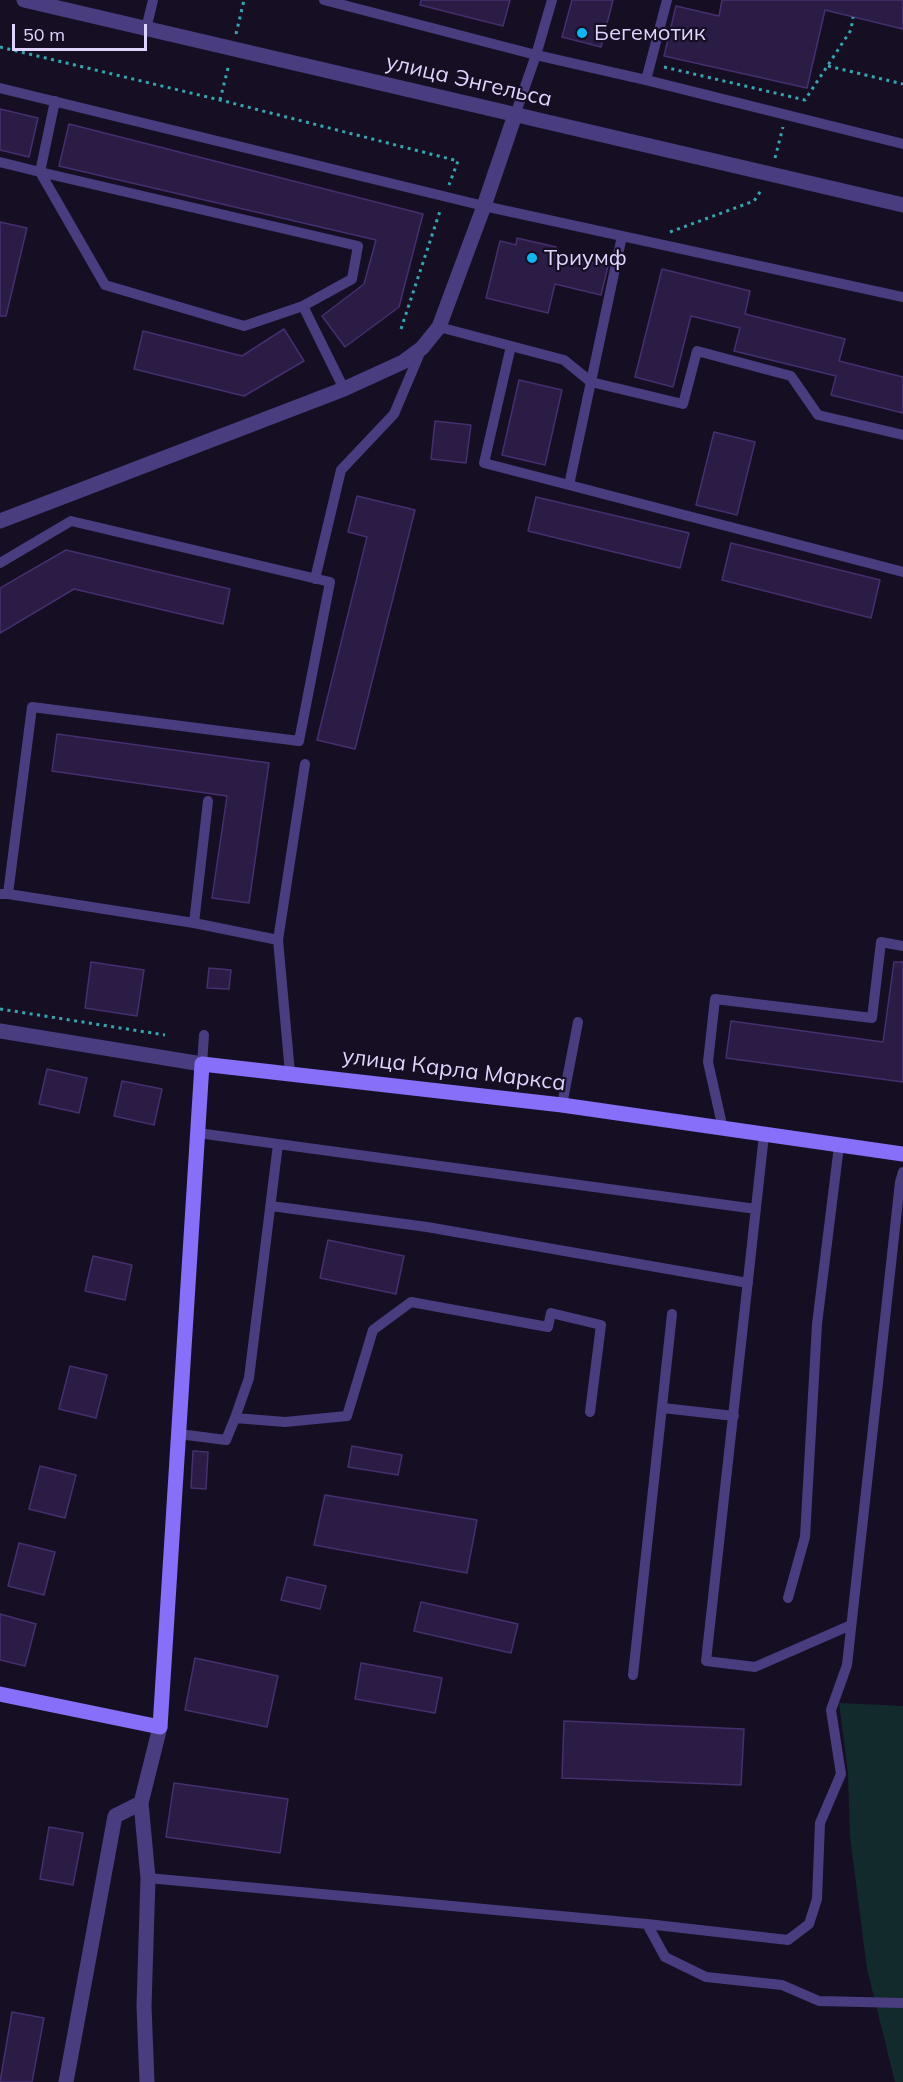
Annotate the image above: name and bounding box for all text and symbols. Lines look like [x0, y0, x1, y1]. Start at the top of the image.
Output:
scale bar [15, 12, 150, 50]
place label: Бегемотик [594, 20, 706, 46]
text: 50 m [23, 23, 65, 46]
marker: Бегемотик [575, 26, 589, 40]
street label: улица Энгельса [383, 49, 555, 113]
place label: Триумф [544, 245, 627, 271]
marker: Триумф [525, 251, 539, 265]
street label: улица Карла Маркса [341, 1043, 567, 1097]

